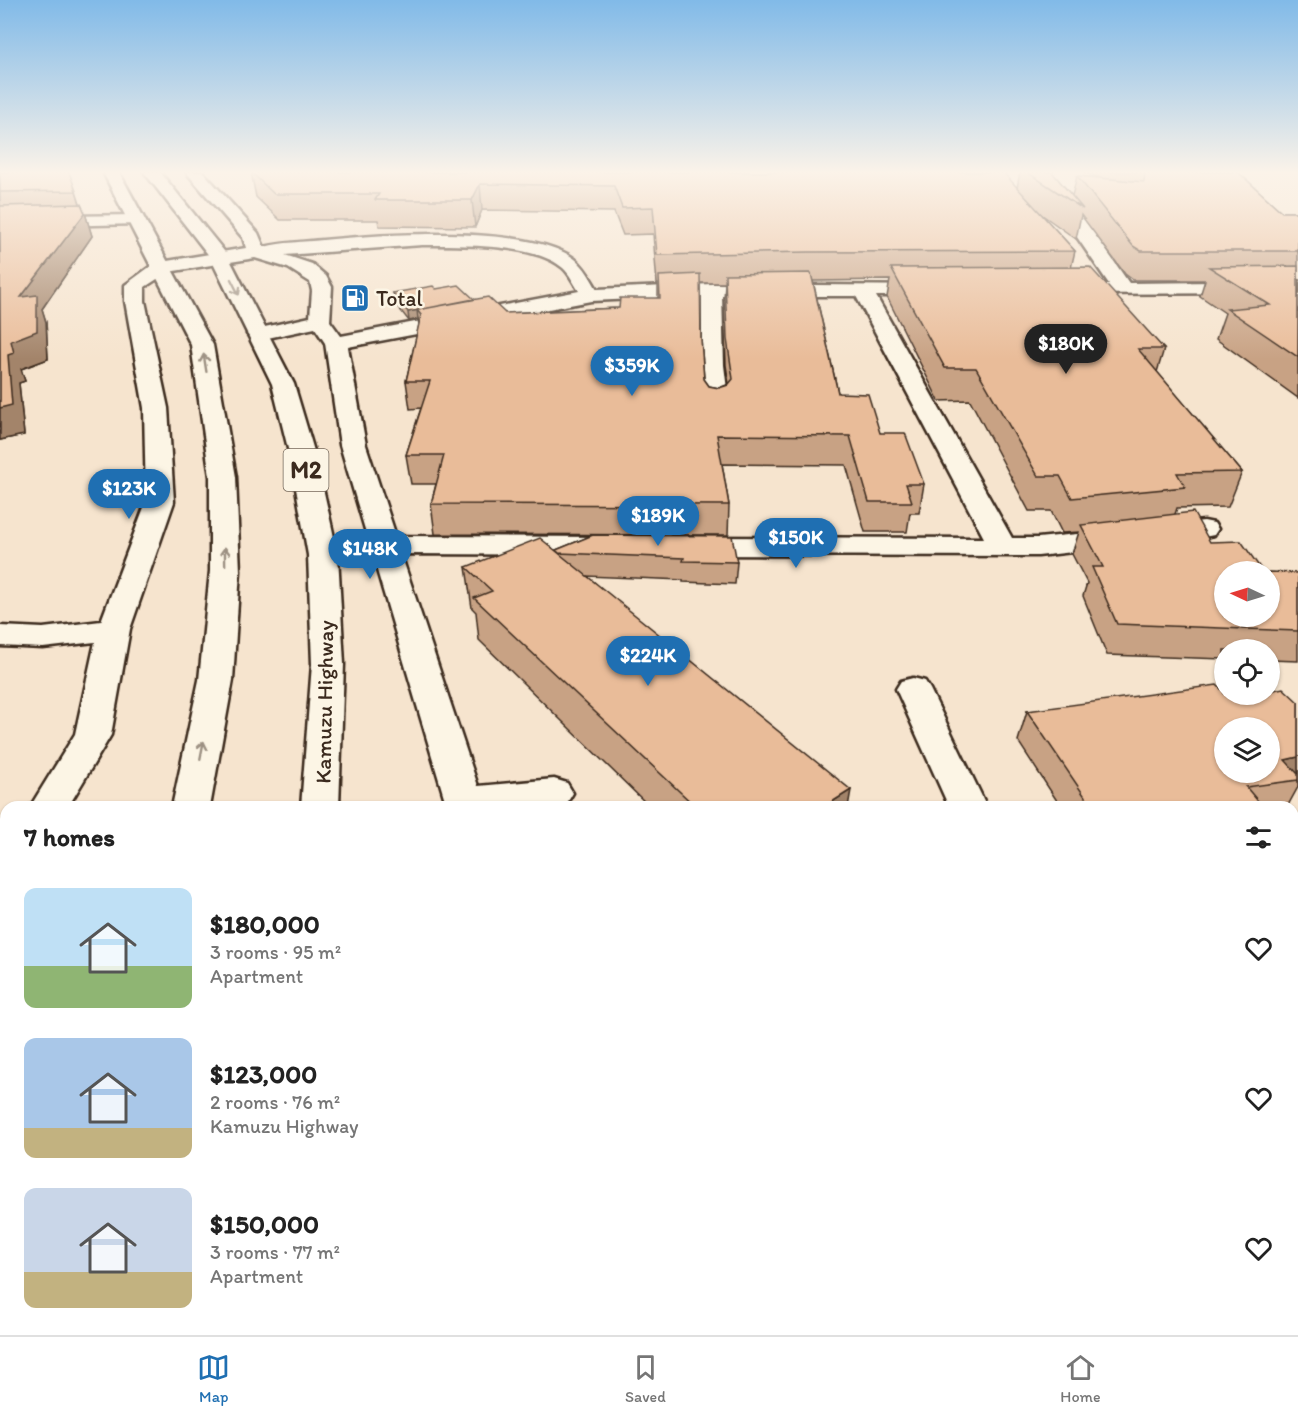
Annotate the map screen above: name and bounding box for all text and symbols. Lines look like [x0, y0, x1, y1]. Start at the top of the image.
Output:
one-way arrow [230, 278, 241, 296]
fuel station icon: Total [339, 282, 371, 314]
place label: Total [376, 285, 423, 312]
pin: $180K [1024, 324, 1108, 375]
text: $180K [1038, 331, 1094, 355]
pin: $359K [590, 346, 674, 397]
one-way arrow [200, 353, 211, 373]
text: $359K [605, 353, 659, 377]
road number: M2 [284, 449, 328, 491]
pin: $123K [87, 469, 171, 520]
text: $123K [102, 476, 156, 500]
pin: $189K [616, 496, 700, 547]
text: $189K [631, 503, 685, 527]
pin: $150K [754, 518, 838, 569]
text: $150K [768, 525, 824, 549]
pin: $148K [328, 529, 412, 580]
text: $148K [342, 536, 398, 560]
one-way arrow [219, 547, 231, 567]
north arrow [1214, 561, 1280, 627]
map controls [1214, 561, 1280, 783]
street label: Kamuzu Highway [310, 619, 339, 784]
pin: $224K [606, 636, 690, 687]
button: locate [1214, 639, 1280, 705]
text: $224K [620, 643, 676, 667]
button: layers [1214, 717, 1280, 783]
one-way arrow [197, 740, 208, 760]
text: 7 homes [24, 821, 115, 853]
icon: filters [1242, 821, 1275, 854]
text: $180,000 [210, 908, 320, 940]
icon: home [72, 912, 144, 984]
icon: heart [1242, 932, 1275, 965]
text: 3 rooms · 95 m² [210, 940, 341, 964]
text: Apartment [210, 964, 303, 988]
text: $123,000 [210, 1058, 317, 1090]
icon: home [72, 1062, 144, 1134]
icon: heart [1242, 1082, 1275, 1115]
text: 2 rooms · 76 m² [210, 1090, 340, 1114]
text: Kamuzu Highway [210, 1114, 359, 1138]
text: $150,000 [210, 1208, 319, 1240]
icon: home [72, 1212, 144, 1284]
icon: heart [1242, 1232, 1275, 1265]
text: 3 rooms · 77 m² [210, 1240, 340, 1264]
text: Apartment [210, 1264, 303, 1288]
tab: Map [197, 1351, 230, 1406]
tab: Saved [625, 1351, 666, 1406]
tab: Home [1060, 1351, 1101, 1406]

